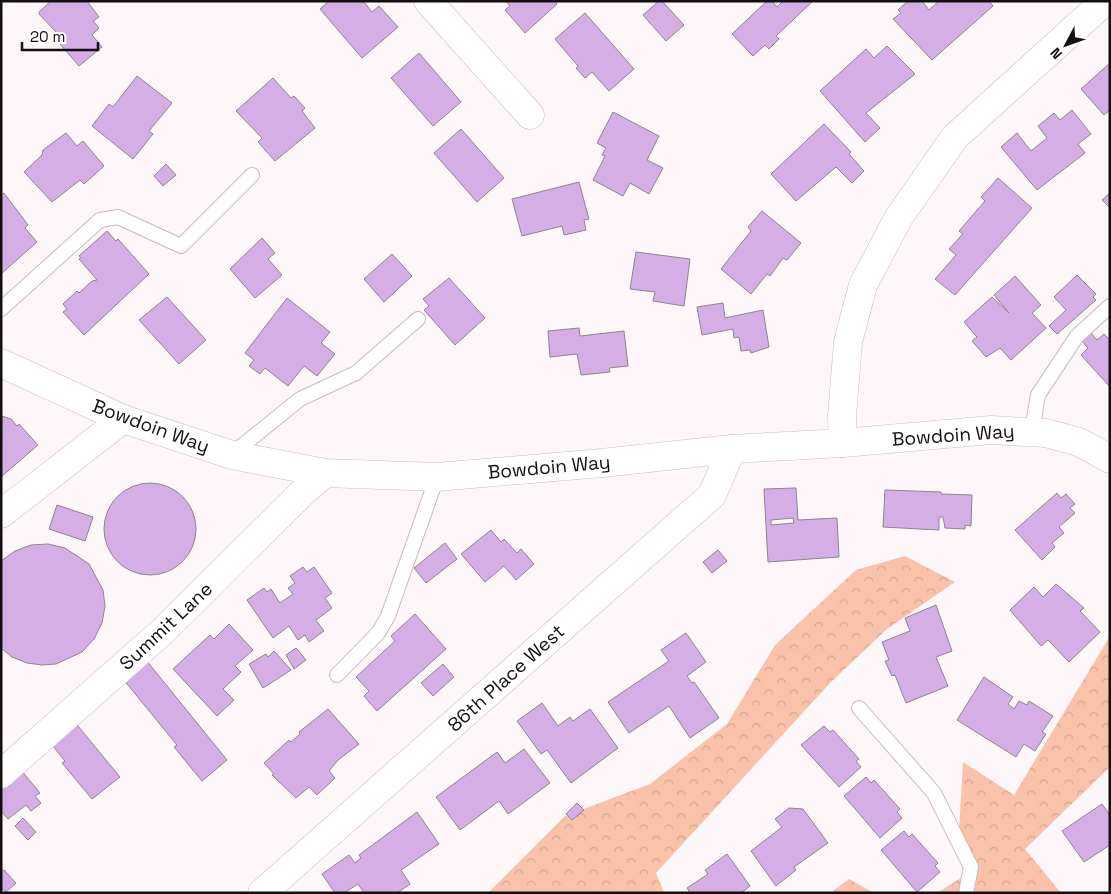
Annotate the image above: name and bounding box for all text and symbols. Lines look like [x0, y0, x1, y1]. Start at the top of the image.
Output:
scale bar [22, 20, 99, 52]
north arrow [1041, 20, 1091, 70]
text: 20 m [30, 27, 65, 46]
text: N [1046, 44, 1066, 63]
street label: Bowdoin Way [89, 393, 213, 459]
street label: Bowdoin Way [891, 418, 1015, 452]
street label: Bowdoin Way [487, 449, 611, 485]
street label: Summit Lane [114, 576, 218, 676]
street label: 86th Place West [442, 619, 570, 737]

